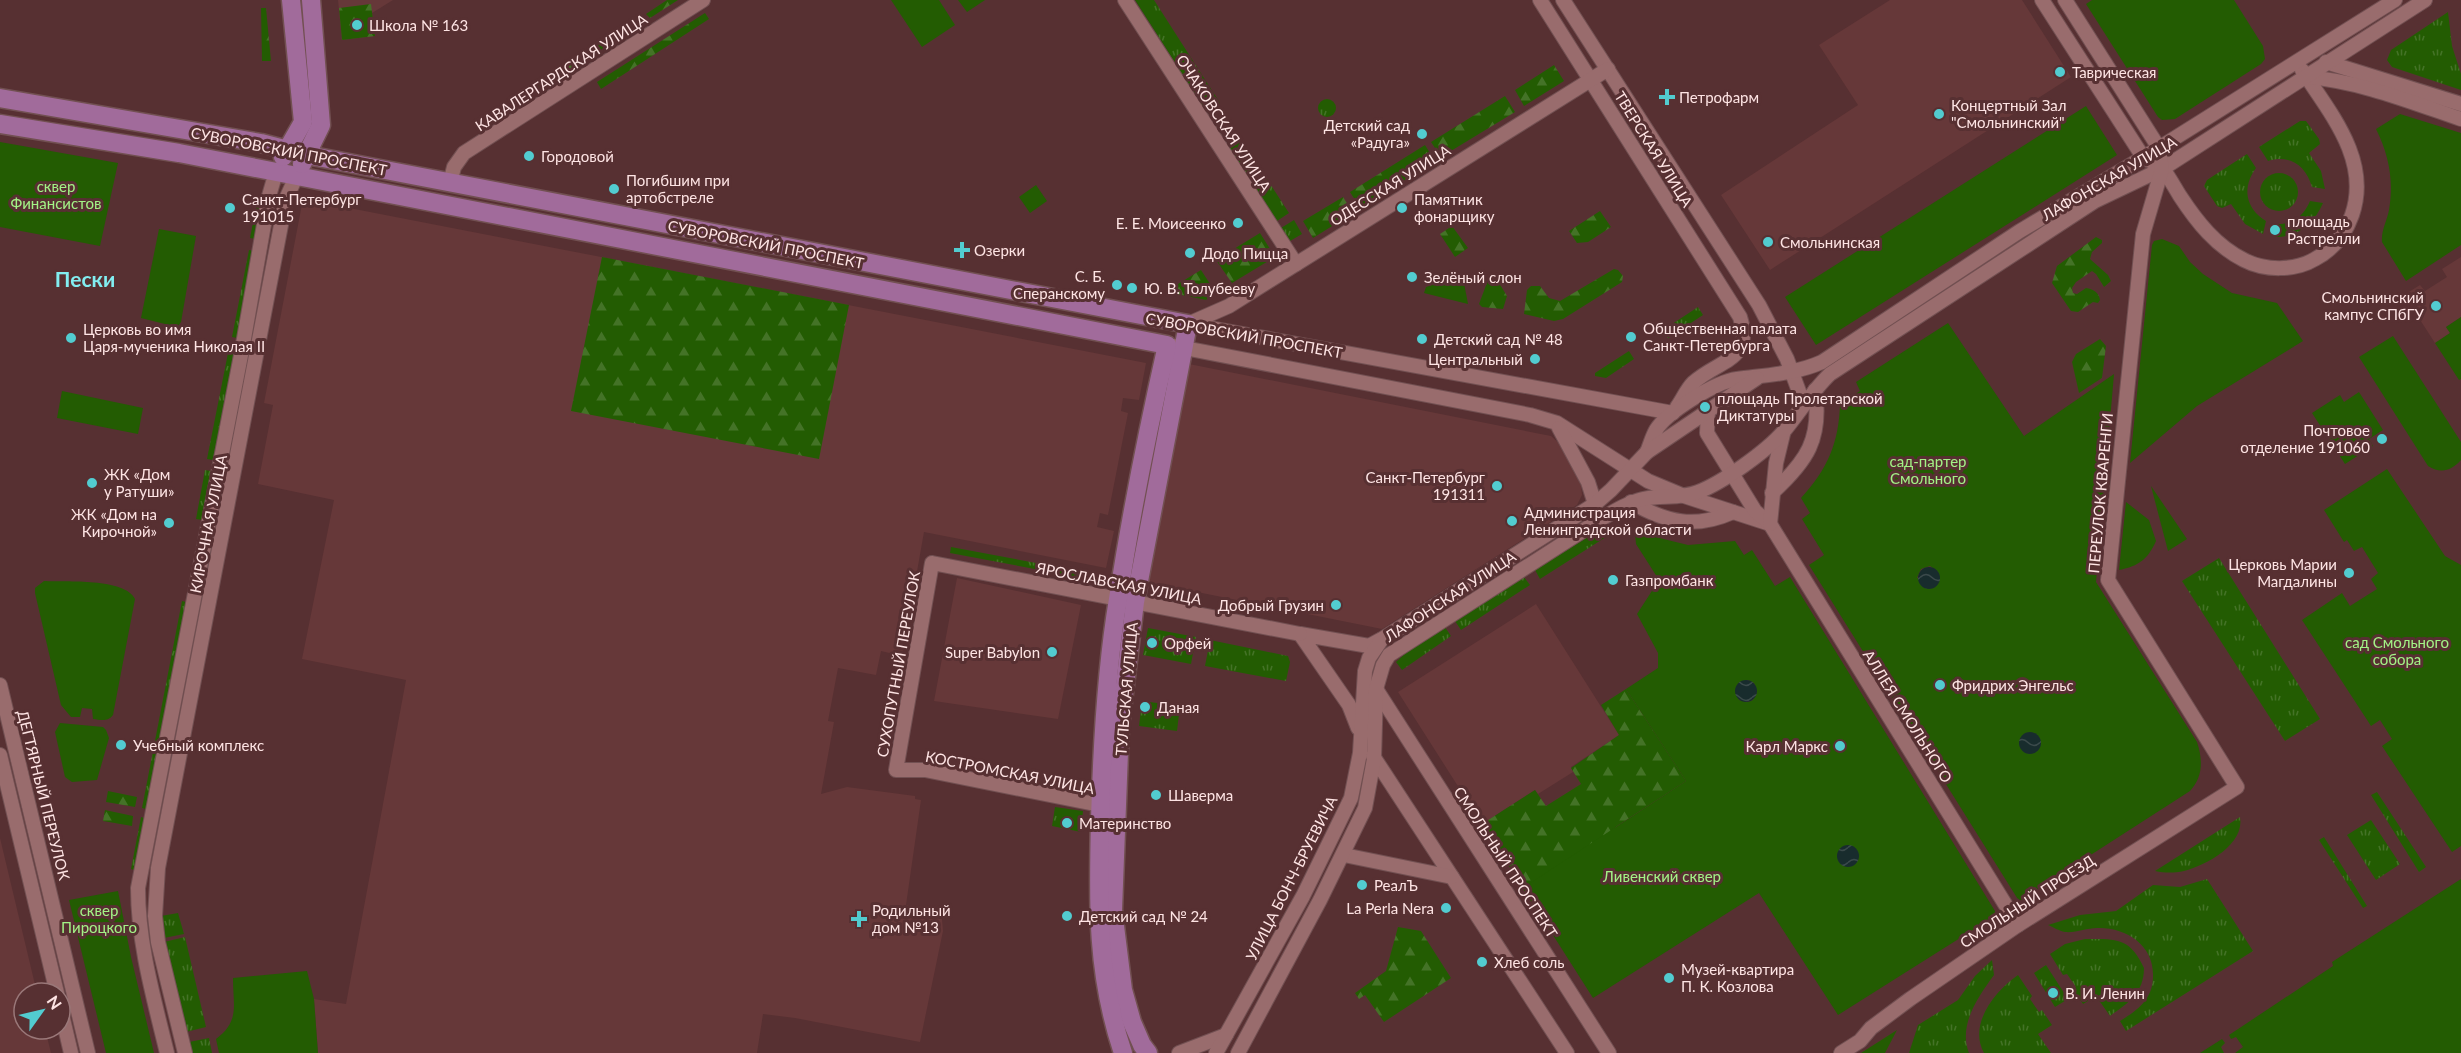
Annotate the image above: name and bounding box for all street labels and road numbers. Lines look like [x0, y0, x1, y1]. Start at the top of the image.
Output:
street label: КАВАЛЕРГАРДСКАЯ УЛИЦА [472, 9, 651, 134]
street label: ОЧАКОВСКАЯ УЛИЦА [1173, 51, 1276, 196]
street label: ТВЕРСКАЯ УЛИЦА [1611, 88, 1697, 211]
street label: СУВОРОВСКИЙ ПРОСПЕКТ [189, 123, 389, 179]
street label: ЛАФОНСКАЯ УЛИЦА [2038, 132, 2180, 224]
street label: ОДЕССКАЯ УЛИЦА [1327, 140, 1454, 229]
street label: СУВОРОВСКИЙ ПРОСПЕКТ [666, 216, 866, 272]
street label: СУВОРОВСКИЙ ПРОСПЕКТ [1144, 309, 1344, 361]
street label: ПЕРЕУЛОК КВАРЕНГИ [2084, 412, 2116, 574]
street label: КИРОЧНАЯ УЛИЦА [186, 452, 230, 595]
street label: ЛАФОНСКАЯ УЛИЦА [1380, 546, 1520, 646]
street label: ЯРОСЛАВСКАЯ УЛИЦА [1034, 558, 1204, 608]
street label: СУХОПУТНЫЙ ПЕРЕУЛОК [873, 569, 923, 759]
street label: ТУЛЬСКАЯ УЛИЦА [1111, 621, 1141, 757]
street label: АЛЛЕЯ СМОЛЬНОГО [1860, 646, 1956, 786]
street label: ДЕГТЯРНЫЙ ПЕРЕУЛОК [14, 708, 74, 882]
street label: КОСТРОМСКАЯ УЛИЦА [924, 747, 1097, 797]
street label: СМОЛЬНЫЙ ПРОСПЕКТ [1450, 783, 1562, 941]
street label: УЛИЦА БОНЧ-БРУЕВИЧА [1242, 792, 1341, 963]
street label: СМОЛЬНЫЙ ПРОЕЗД [1956, 851, 2098, 951]

